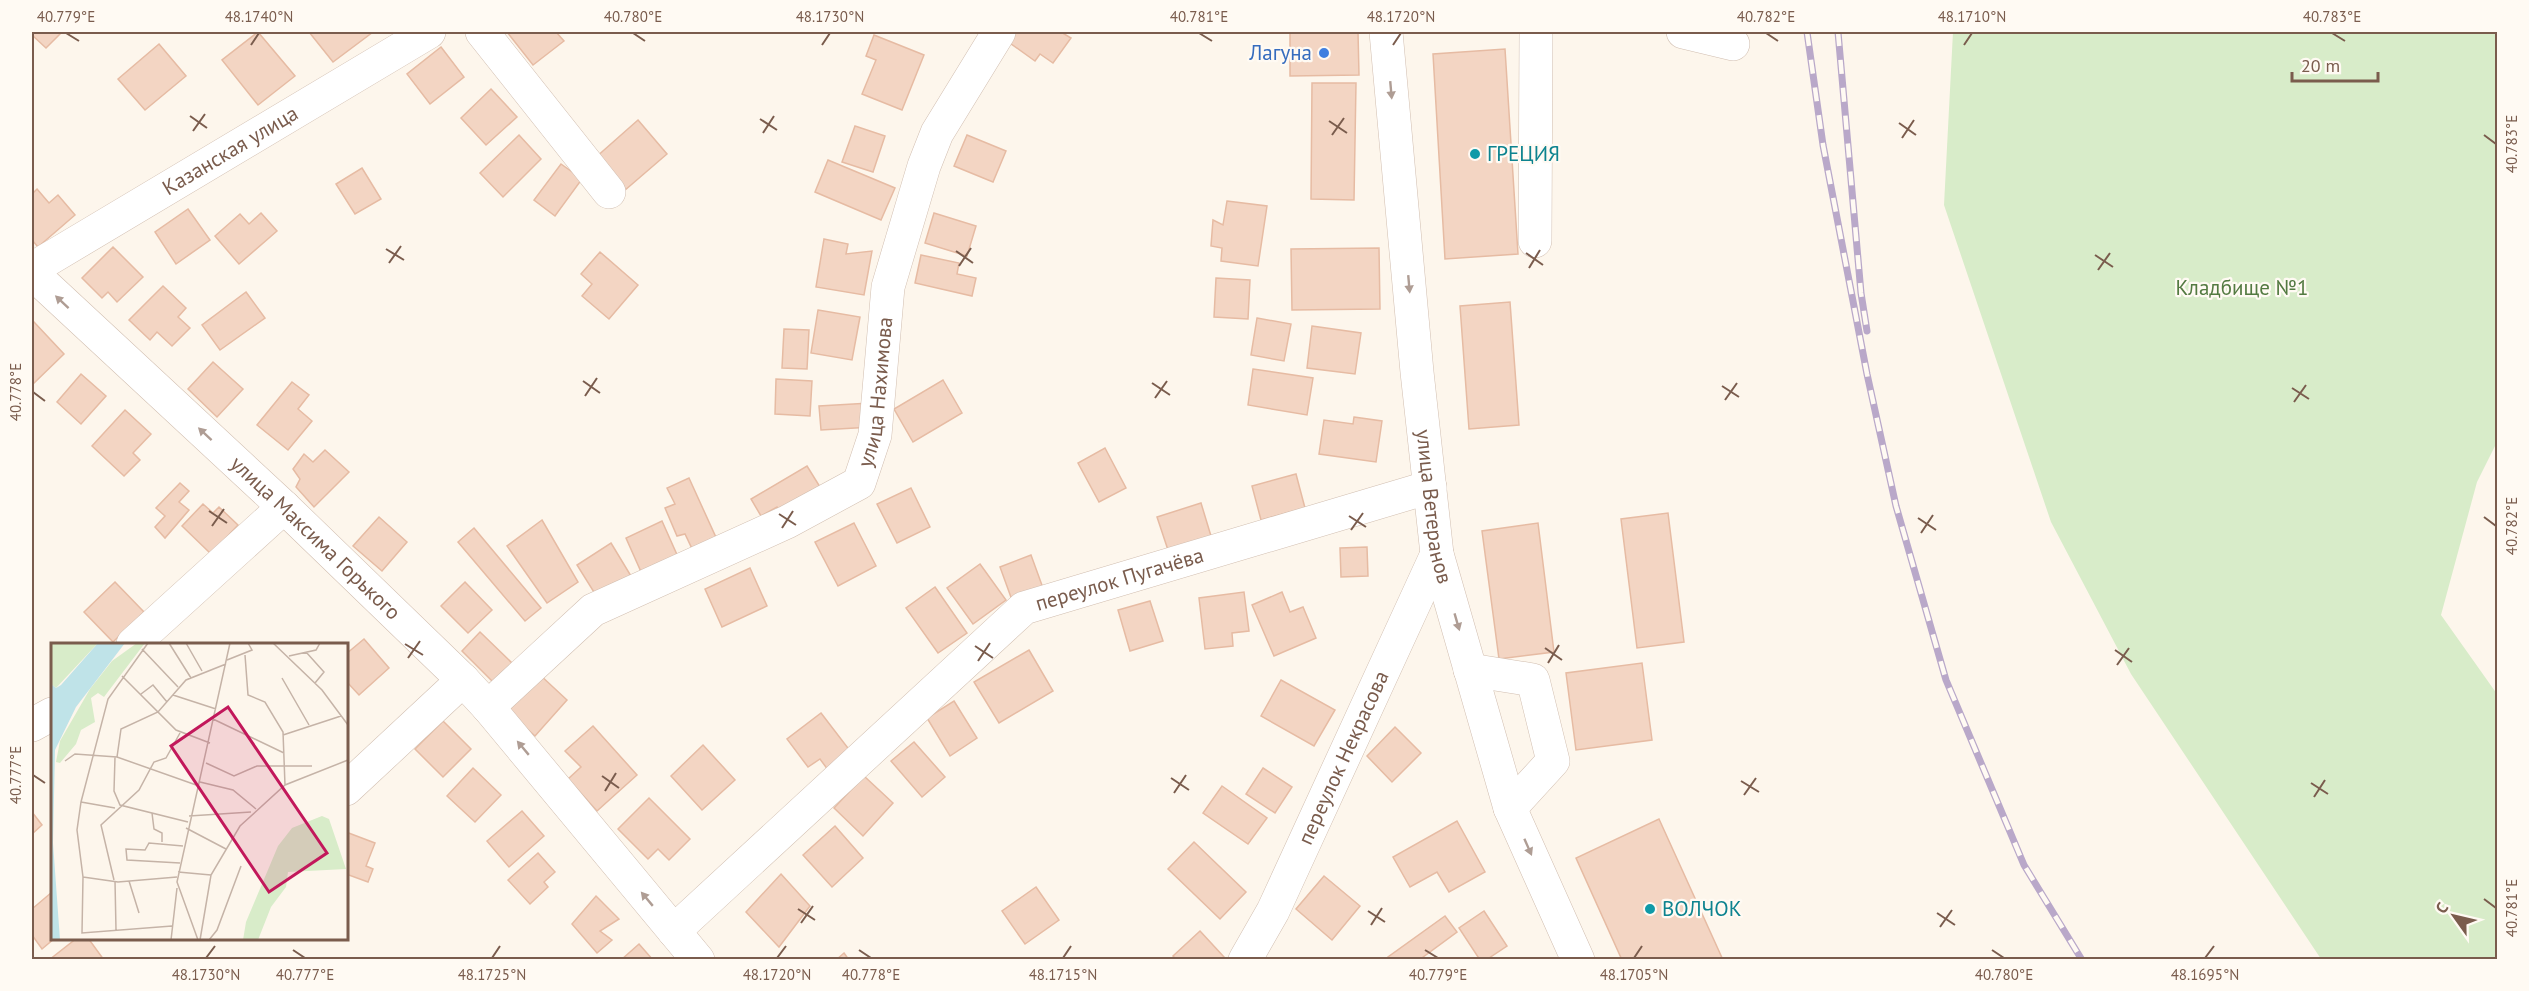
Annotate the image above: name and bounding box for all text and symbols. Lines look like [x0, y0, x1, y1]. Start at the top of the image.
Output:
text: 40.779°E [37, 7, 95, 26]
text: 48.1740°N [225, 7, 293, 26]
text: 40.780°E [604, 7, 662, 26]
text: 48.1730°N [796, 7, 864, 26]
text: 40.781°E [1170, 7, 1228, 26]
text: 48.1720°N [1367, 7, 1435, 26]
text: 40.782°E [1737, 7, 1795, 26]
text: 48.1710°N [1938, 7, 2006, 26]
text: 40.783°E [2303, 7, 2361, 26]
place label: Лагуна [1248, 39, 1312, 66]
scale bar [2292, 45, 2378, 83]
marker: Лагуна [1317, 46, 1331, 60]
text: 20 m [2301, 54, 2340, 77]
one-way arrow [1386, 80, 1396, 99]
street label: Казанская улица [157, 99, 303, 201]
text: 40.783°E [2502, 115, 2521, 173]
place label: ГРЕЦИЯ [1487, 140, 1560, 167]
marker: ГРЕЦИЯ [1468, 147, 1482, 161]
park label: Кладбище №1 [2176, 274, 2308, 301]
one-way arrow [1404, 275, 1414, 294]
one-way arrow [55, 296, 70, 309]
street label: улица Нахимова [851, 316, 898, 471]
text: 40.778°E [6, 363, 25, 421]
one-way arrow [198, 428, 213, 441]
street label: улица Ветеранов [1410, 428, 1459, 587]
street label: улица Максима Горького [225, 450, 407, 625]
text: 40.782°E [2502, 497, 2521, 555]
street label: переулок Пугачёва [1032, 541, 1207, 617]
one-way arrow [1452, 613, 1462, 631]
inset map [51, 643, 348, 940]
street label: переулок Некрасова [1291, 666, 1395, 849]
one-way arrow [517, 741, 529, 756]
text: 40.777°E [6, 746, 25, 804]
one-way arrow [1523, 839, 1532, 856]
text: 40.781°E [2502, 879, 2521, 937]
north arrow [2424, 886, 2484, 946]
one-way arrow [641, 892, 654, 907]
place label: ВОЛЧОК [1662, 895, 1742, 922]
text: С [2431, 898, 2452, 917]
marker: ВОЛЧОК [1643, 902, 1657, 916]
text: 48.1730°N [172, 965, 240, 984]
text: 40.777°E [276, 965, 334, 984]
text: 48.1725°N [458, 965, 526, 984]
text: 48.1720°N [743, 965, 811, 984]
text: 40.778°E [842, 965, 900, 984]
text: 48.1715°N [1029, 965, 1097, 984]
text: 40.779°E [1409, 965, 1467, 984]
text: 48.1705°N [1600, 965, 1668, 984]
text: 40.780°E [1975, 965, 2033, 984]
text: 48.1695°N [2171, 965, 2239, 984]

